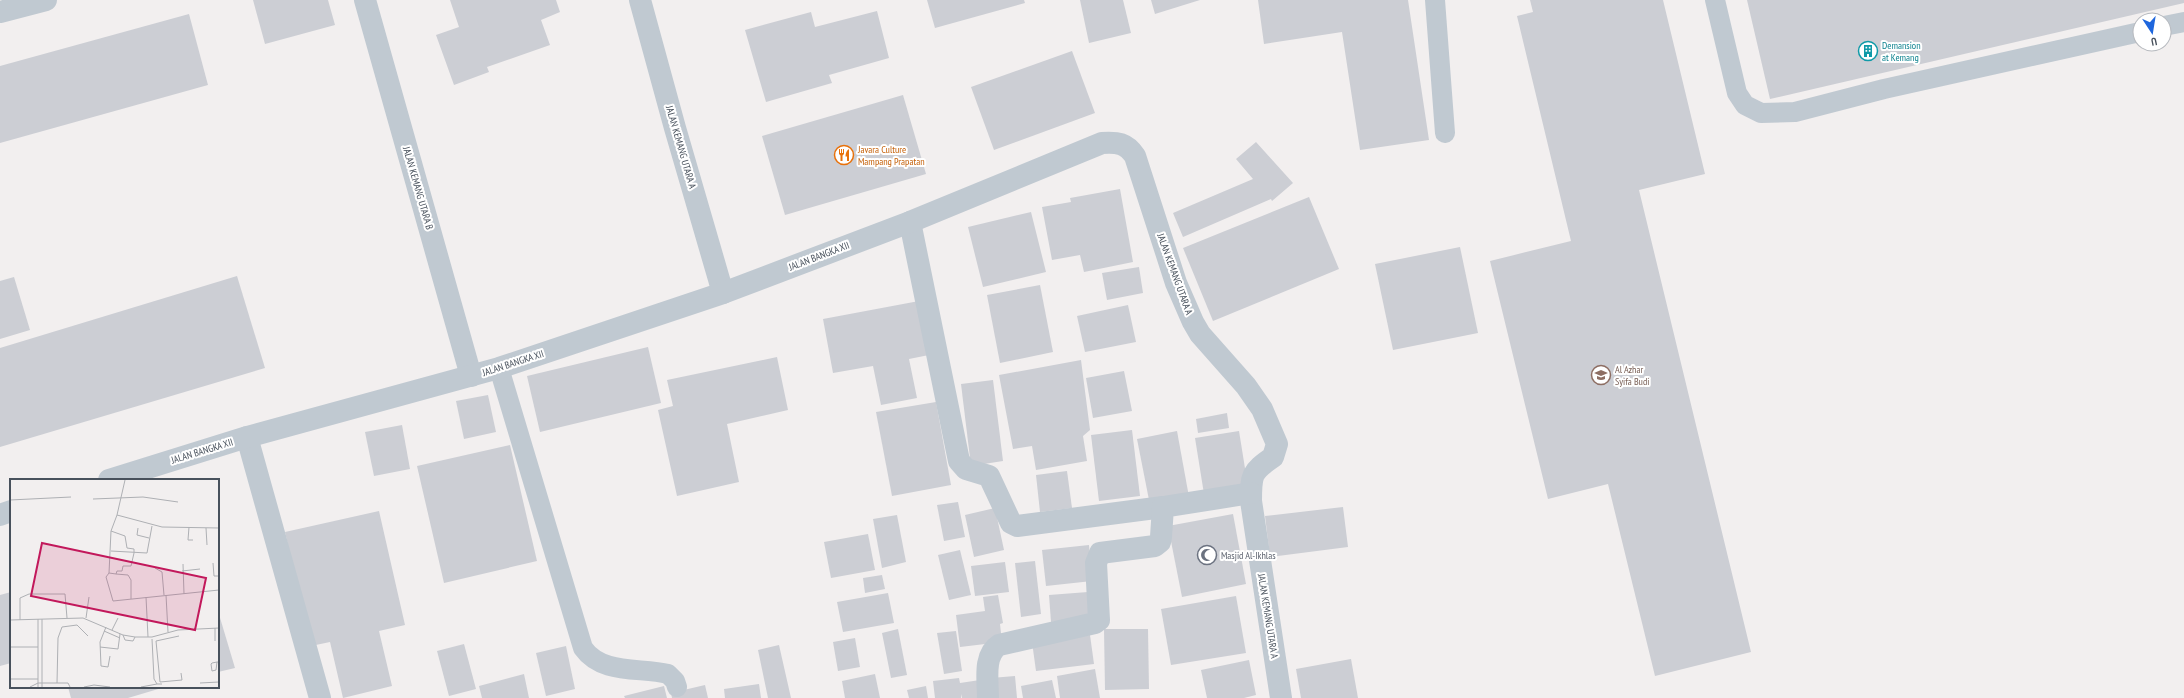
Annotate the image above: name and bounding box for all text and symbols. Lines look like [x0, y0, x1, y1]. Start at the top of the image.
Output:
north arrow [2132, 12, 2172, 52]
text: U [2150, 34, 2158, 49]
place label: Demansion at Kemang [1882, 39, 1921, 64]
building icon: Demansion at Kemang [1857, 40, 1879, 62]
street label: JALAN KEMANG UTARA A [663, 103, 699, 190]
place label: Javara Culture Mampang Prapatan [857, 143, 925, 168]
street label: JALAN KEMANG UTARA B [400, 144, 436, 231]
restaurant icon: Javara Culture Mampang Prapatan [833, 144, 855, 166]
street label: JALAN KEMANG UTARA A [1154, 231, 1196, 317]
street label: JALAN BANGKA XII [786, 238, 851, 274]
street label: JALAN BANGKA XII [480, 347, 545, 379]
place label: Al Azhar Syifa Budi [1615, 363, 1649, 388]
school or university icon: Al Azhar Syifa Budi [1590, 364, 1612, 386]
street label: JALAN BANGKA XII [169, 435, 234, 467]
inset map [10, 479, 219, 688]
mosque icon: Masjid Al-Ikhlas [1196, 544, 1218, 566]
place label: Masjid Al-Ikhlas [1221, 549, 1276, 562]
street label: JALAN KEMANG UTARA A [1255, 572, 1281, 660]

